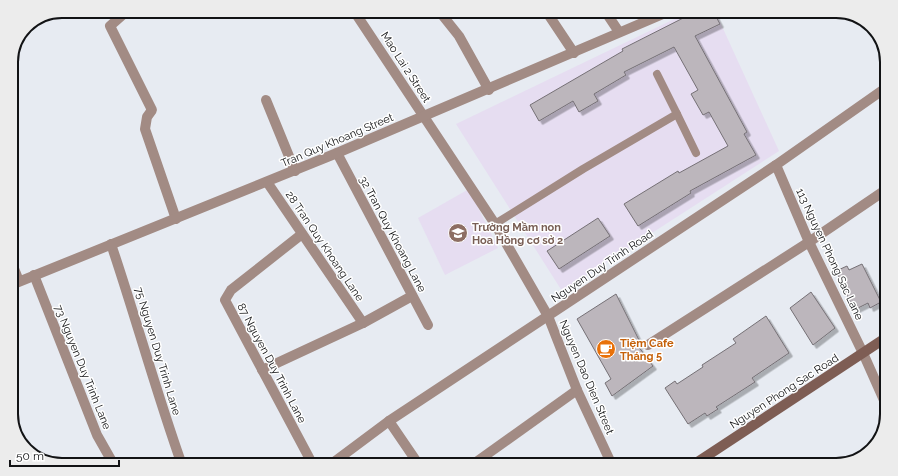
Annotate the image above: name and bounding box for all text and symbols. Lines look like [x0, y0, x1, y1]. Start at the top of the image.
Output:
street label: Mao Lai 2 Street [378, 30, 433, 105]
street label: Tran Quy Khoang Street [279, 111, 396, 170]
street label: 32 Tran Quy Khoang Lane [356, 174, 429, 295]
street label: 113 Nguyen Phong Sac Lane [793, 186, 866, 323]
street label: 28 Tran Quy Khoang Lane [283, 189, 367, 304]
place label: Trường Mầm non Hoa Hồng cơ sở 2 [472, 221, 563, 247]
school or university icon: Trường Mầm non Hoa Hồng cơ sở 2 [447, 222, 469, 244]
street label: Nguyen Duy Trinh Road [549, 227, 656, 305]
street label: 75 Nguyen Duy Trinh Lane [132, 286, 183, 417]
street label: 87 Nguyen Duy Trinh Lane [234, 301, 309, 426]
street label: 73 Nguyen Duy Trinh Lane [52, 303, 114, 432]
street label: Nguyen Dao Dien Street [557, 318, 617, 437]
place label: Tiệm Cafe Tháng 5 [620, 337, 674, 363]
cafe icon: Tiệm Cafe Tháng 5 [595, 338, 617, 360]
street label: Nguyen Phong Sac Road [728, 351, 841, 431]
scale bar [10, 442, 119, 468]
text: 50 m [16, 449, 44, 463]

